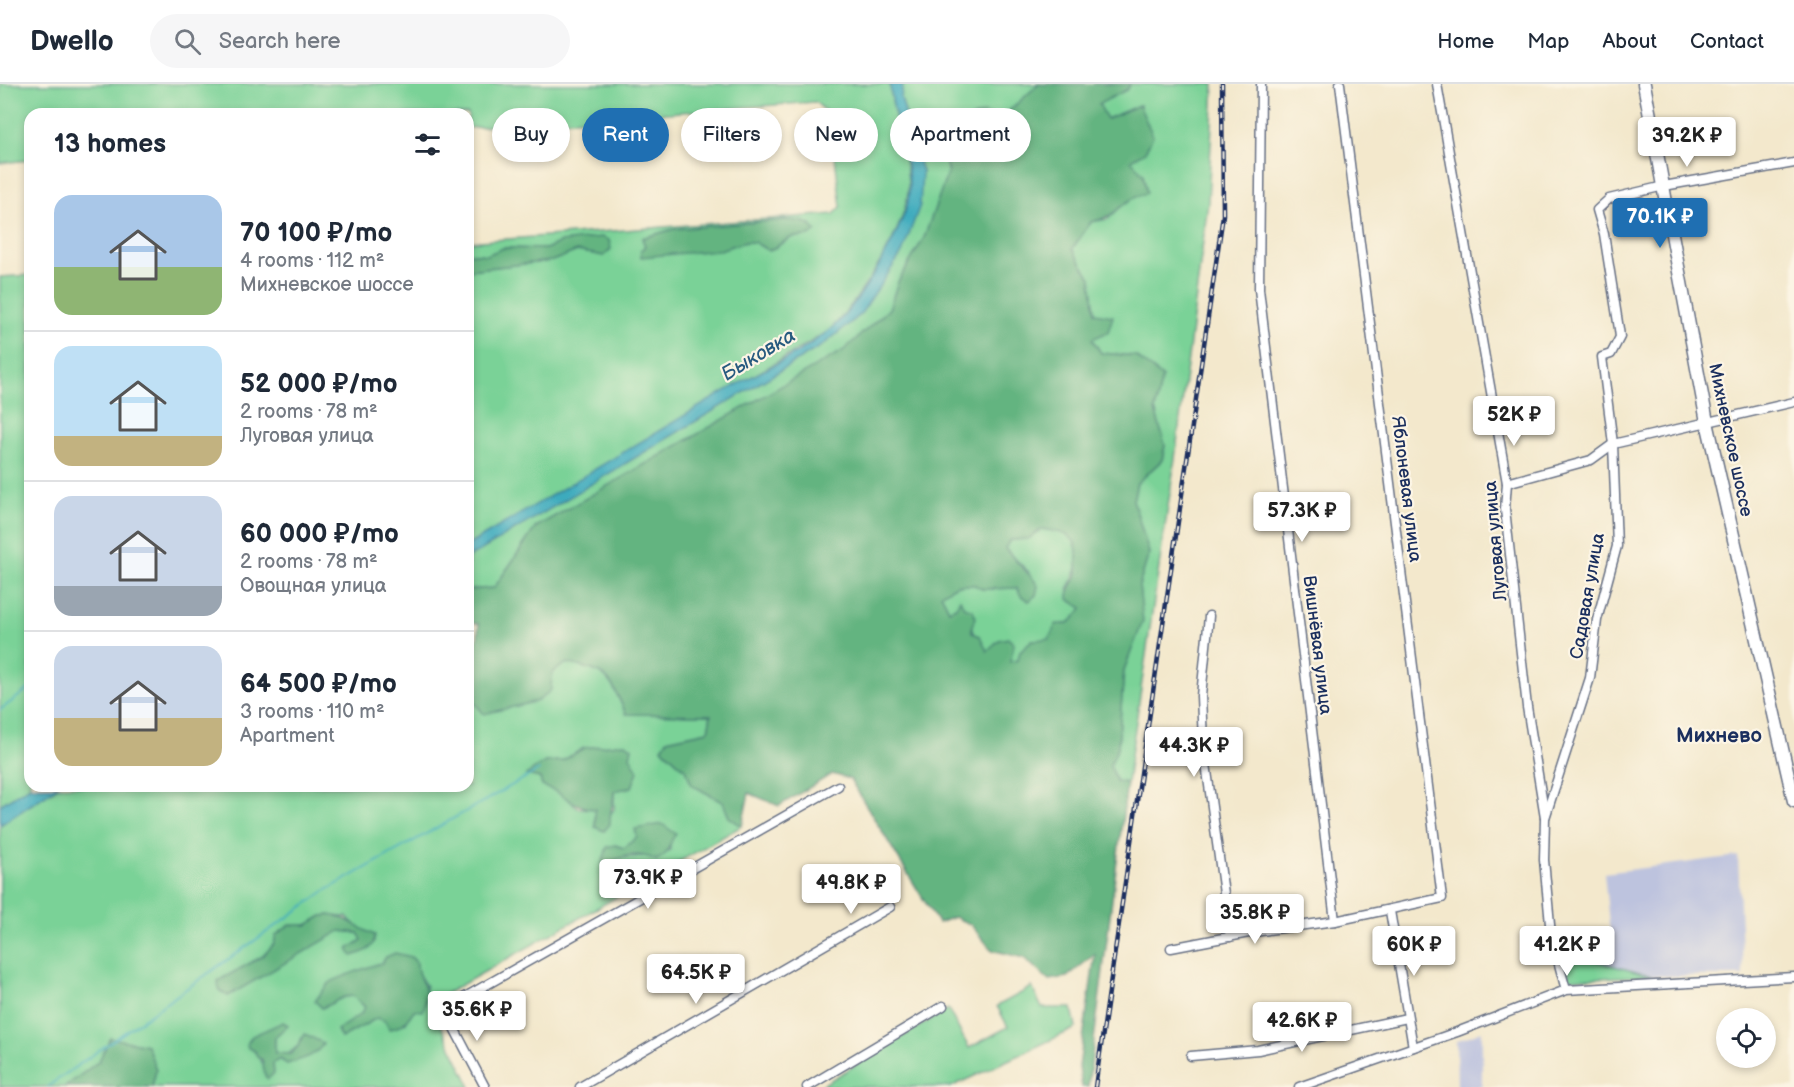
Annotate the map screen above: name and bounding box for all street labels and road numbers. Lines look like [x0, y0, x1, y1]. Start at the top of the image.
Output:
street label: Михневское шоссе [1704, 362, 1757, 519]
street label: Яблоневая улица [1387, 415, 1426, 564]
street label: Луговая улица [1480, 480, 1511, 603]
street label: Садовая улица [1566, 531, 1609, 661]
street label: Вишнёвая улица [1299, 574, 1337, 716]

